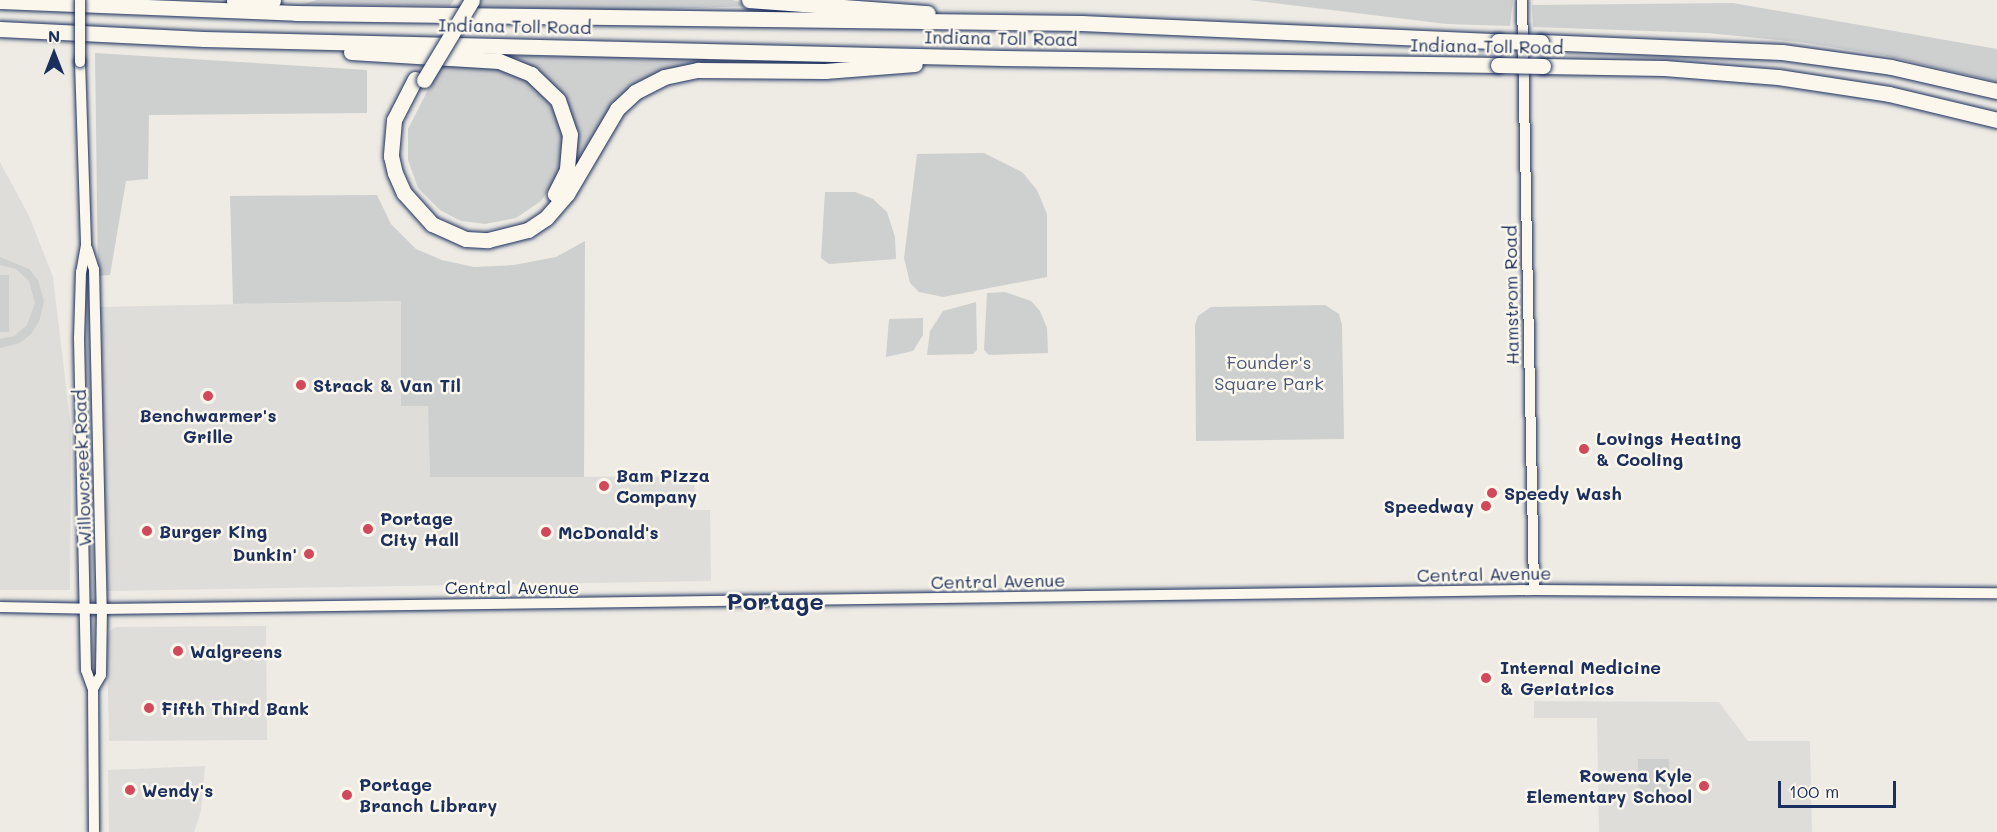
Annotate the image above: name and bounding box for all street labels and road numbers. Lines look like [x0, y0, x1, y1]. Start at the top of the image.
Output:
street label: Indiana Toll Road [438, 14, 592, 38]
street label: Indiana Toll Road [924, 26, 1078, 50]
street label: Indiana Toll Road [1410, 34, 1564, 58]
street label: Hamstrom Road [1499, 225, 1523, 365]
street label: Willowcreek Road [68, 389, 96, 547]
street label: Central Avenue [1416, 562, 1552, 586]
street label: Central Avenue [930, 569, 1066, 593]
street label: Central Avenue [445, 576, 579, 598]

